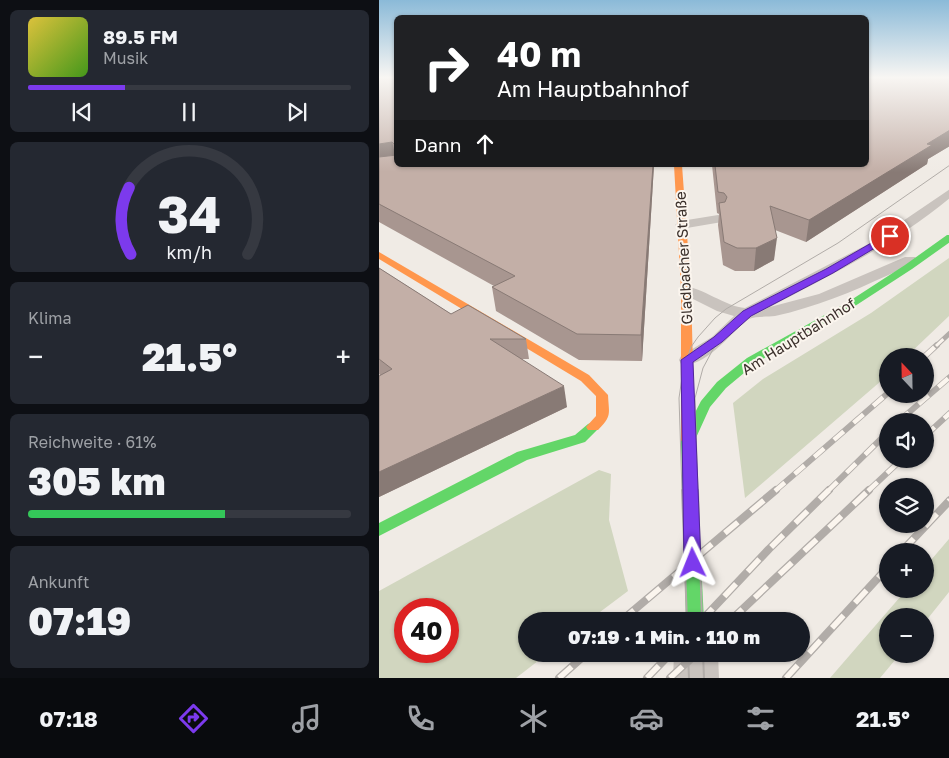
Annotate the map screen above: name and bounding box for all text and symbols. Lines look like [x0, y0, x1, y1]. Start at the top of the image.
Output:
text: 89.5 FM [103, 25, 178, 48]
text: 40 m [497, 33, 581, 75]
icon: right [414, 35, 479, 100]
text: Musik [103, 48, 148, 68]
text: Am Hauptbahnhof [497, 75, 689, 102]
icon: previous [68, 98, 96, 126]
icon: pause [175, 98, 203, 126]
icon: next [283, 98, 311, 126]
icon: ahead [471, 130, 499, 158]
text: Dann [414, 133, 461, 156]
text: 34 [157, 182, 222, 244]
street label: Gladbacher Straße [671, 191, 695, 325]
pin [869, 215, 911, 257]
icon: arrive [876, 222, 904, 250]
text: km/h [167, 241, 212, 263]
street label: Am Hauptbahnhof [738, 293, 859, 378]
text: Klima [28, 308, 72, 328]
text: 21.5° [142, 334, 237, 379]
text: − [28, 340, 43, 373]
text: + [336, 340, 351, 373]
north arrow [879, 348, 934, 402]
map controls [879, 348, 934, 663]
button: sound [879, 413, 934, 468]
text: Reichweite · 61% [28, 432, 156, 452]
text: 305 km [28, 458, 166, 503]
button: layers [879, 478, 934, 533]
position arrow [666, 536, 718, 588]
button: + [879, 543, 934, 598]
text: Ankunft [28, 572, 90, 592]
text: 07:19 [28, 598, 131, 643]
speed limit sign: 40 [394, 598, 459, 663]
button: − [879, 608, 934, 663]
text: 07:19 · 1 Min. · 110 m [568, 625, 760, 648]
icon: directions [176, 701, 211, 736]
icon: music [289, 701, 324, 736]
icon: phone [403, 701, 438, 736]
icon: climate [516, 701, 551, 736]
icon: car [629, 701, 664, 736]
icon: filters [743, 701, 778, 736]
text: 07:18 [39, 705, 98, 732]
text: 21.5° [856, 705, 910, 732]

